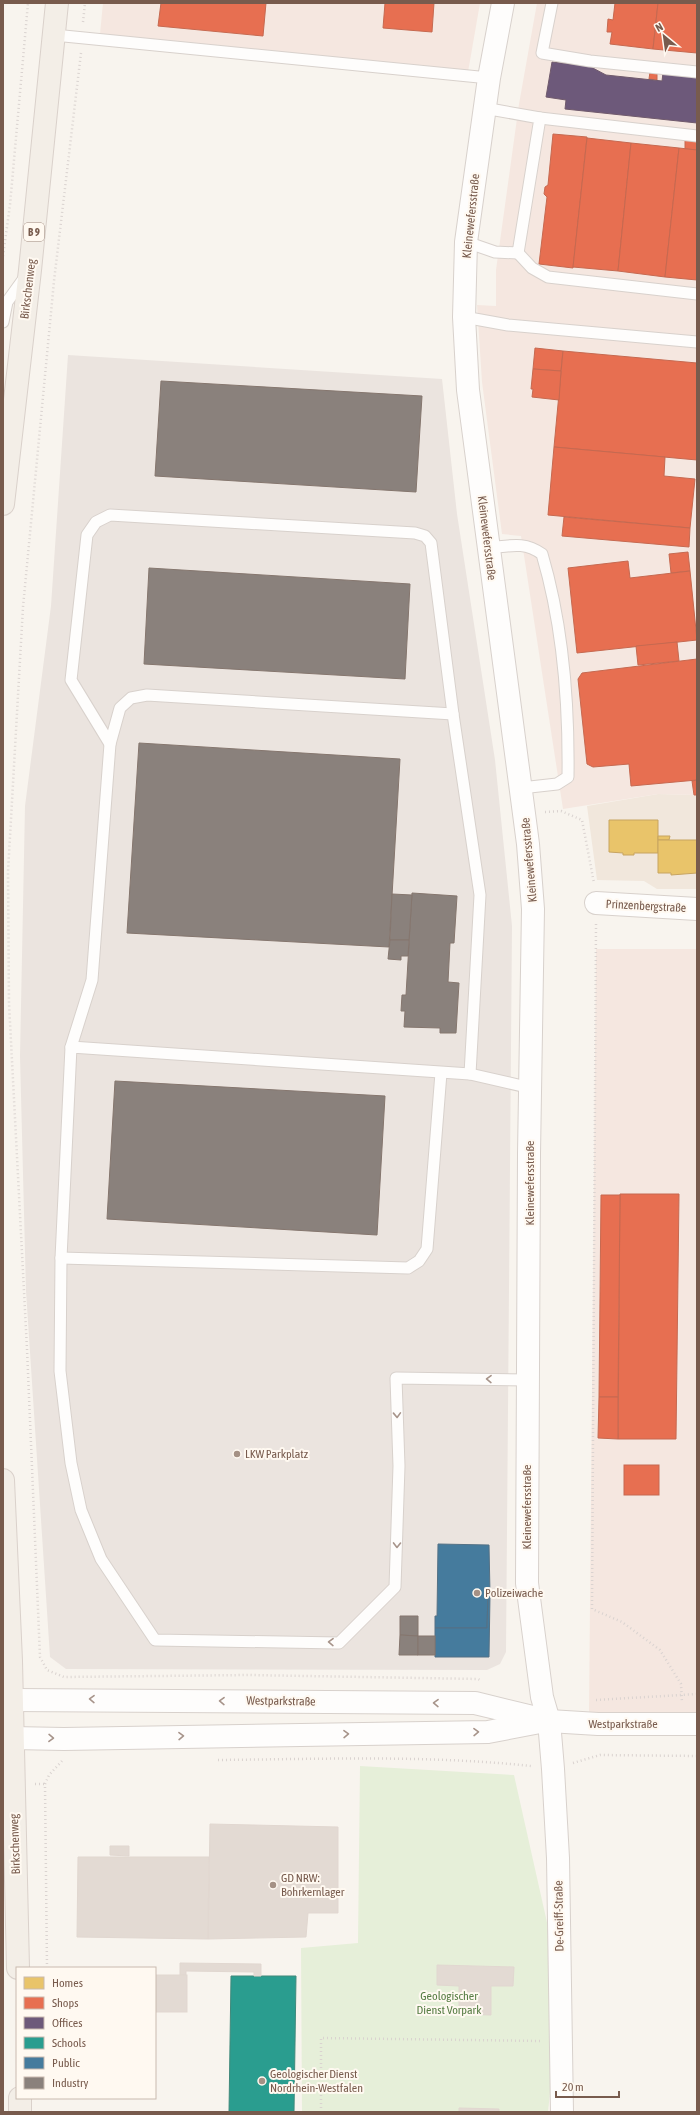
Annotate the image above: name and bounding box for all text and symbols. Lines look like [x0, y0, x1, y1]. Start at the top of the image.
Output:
north arrow [644, 16, 684, 56]
text: N [653, 20, 665, 34]
street label: Kleinewefersstraße [460, 173, 482, 259]
road number: B 9 [24, 223, 44, 241]
street label: Birkschenweg [17, 257, 39, 320]
street label: Kleinewefersstraße [475, 495, 499, 581]
street label: Kleinewefersstraße [518, 817, 540, 903]
street label: Prinzenbergstraße [605, 897, 687, 915]
street label: Kleinewefersstraße [523, 1141, 537, 1226]
one-way arrow [486, 1375, 492, 1383]
one-way arrow [393, 1412, 401, 1418]
place label: LKW Parkplatz [245, 1447, 309, 1461]
marker: LKW Parkplatz [232, 1449, 242, 1459]
street label: Kleinewefersstraße [520, 1465, 534, 1550]
one-way arrow [393, 1542, 401, 1548]
place label: Polizeiwache [485, 1586, 543, 1600]
marker: Polizeiwache [472, 1588, 482, 1598]
one-way arrow [328, 1638, 334, 1647]
street label: Westparkstraße [246, 1693, 316, 1709]
one-way arrow [89, 1695, 95, 1703]
one-way arrow [219, 1697, 225, 1705]
one-way arrow [433, 1699, 439, 1707]
street label: Westparkstraße [588, 1717, 658, 1731]
one-way arrow [473, 1728, 479, 1736]
one-way arrow [343, 1730, 349, 1738]
one-way arrow [178, 1732, 184, 1741]
one-way arrow [48, 1734, 54, 1743]
street label: Birkschenweg [7, 1813, 23, 1875]
place label: GD NRW: Bohrkernlager [281, 1871, 345, 1899]
marker: GD NRW: Bohrkernlager [268, 1880, 278, 1890]
street label: De-Greiff-Straße [551, 1880, 567, 1952]
legend [16, 1967, 156, 2099]
text: Homes [52, 1976, 83, 1990]
park label: Geologischer Dienst Vorpark [417, 1989, 482, 2017]
text: Shops [52, 1996, 78, 2010]
text: Offices [52, 2016, 82, 2030]
text: Schools [52, 2036, 86, 2050]
text: Public [52, 2056, 80, 2070]
place label: Geologischer Dienst Nordrhein-Westfalen [270, 2067, 363, 2095]
scale bar [556, 2073, 619, 2099]
text: Industry [52, 2076, 89, 2090]
marker: Geologischer Dienst Nordrhein-Westfalen [257, 2076, 267, 2086]
text: 20 m [562, 2080, 584, 2094]

